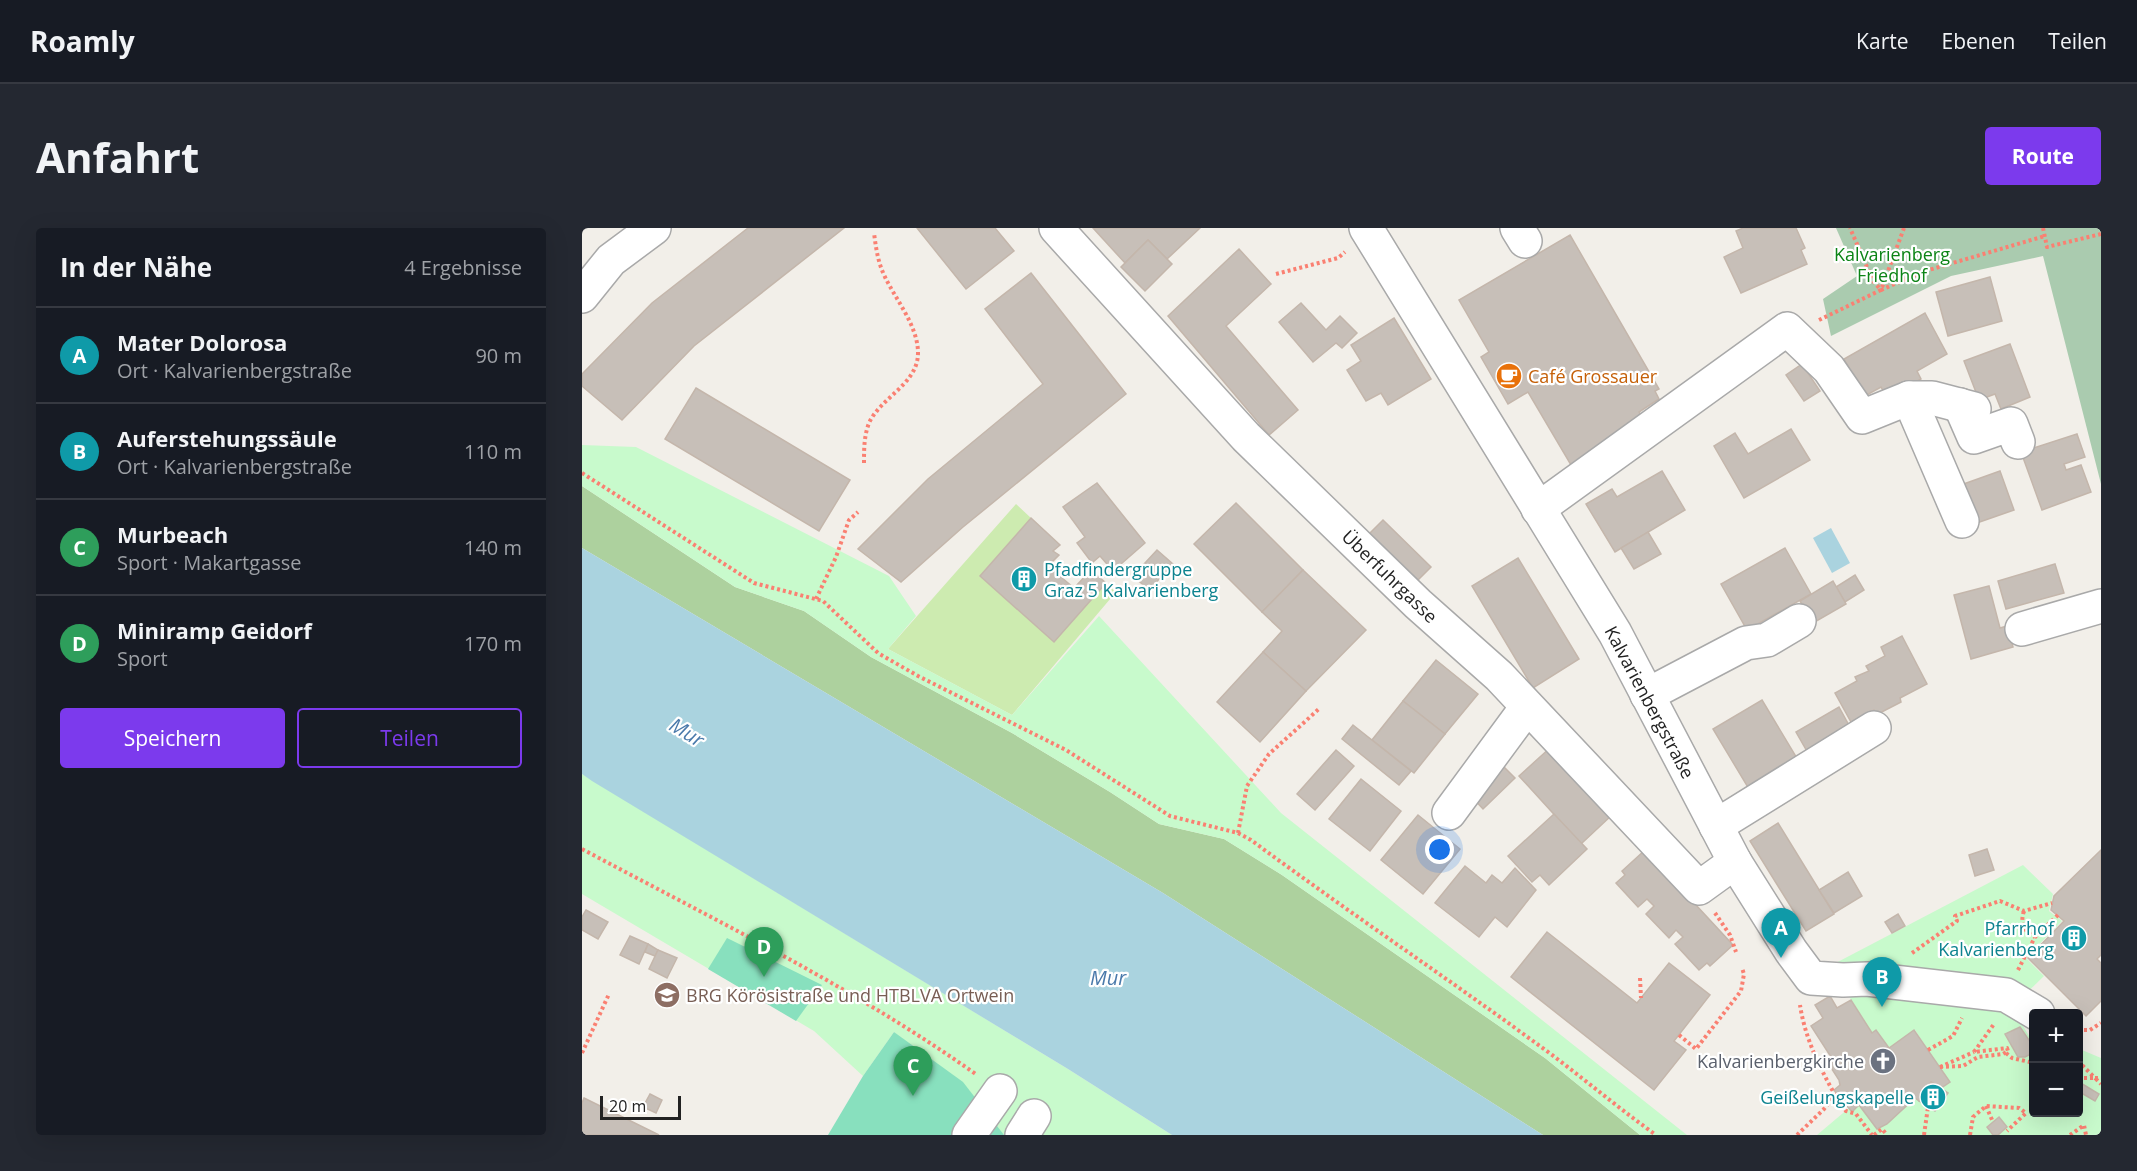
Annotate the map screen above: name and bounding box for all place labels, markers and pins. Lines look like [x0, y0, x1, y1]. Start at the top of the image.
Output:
cafe icon: Café Grossauer [1494, 361, 1524, 391]
place label: Café Grossauer [1528, 364, 1658, 388]
place label: Pfadfindergruppe Graz 5 Kalvarienberg [1044, 557, 1219, 602]
building icon: Pfadfindergruppe Graz 5 Kalvarienberg [1009, 564, 1039, 594]
pin: A [1762, 908, 1800, 958]
place label: Pfarrhof Kalvarienberg [1938, 916, 2055, 961]
building icon: Pfarrhof Kalvarienberg [2059, 923, 2089, 953]
pin: D [744, 928, 783, 977]
pin: B [1862, 958, 1902, 1007]
school or university icon: BRG Körösistraße und HTBLVA Ortwein [652, 980, 682, 1010]
place label: BRG Körösistraße und HTBLVA Ortwein [686, 983, 1014, 1007]
pin: C [894, 1046, 932, 1096]
church icon: Kalvarienbergkirche [1868, 1046, 1898, 1076]
place label: Kalvarienbergkirche [1697, 1049, 1864, 1073]
building icon: Geißelungskapelle [1918, 1082, 1948, 1112]
place label: Geißelungskapelle [1760, 1085, 1914, 1109]

